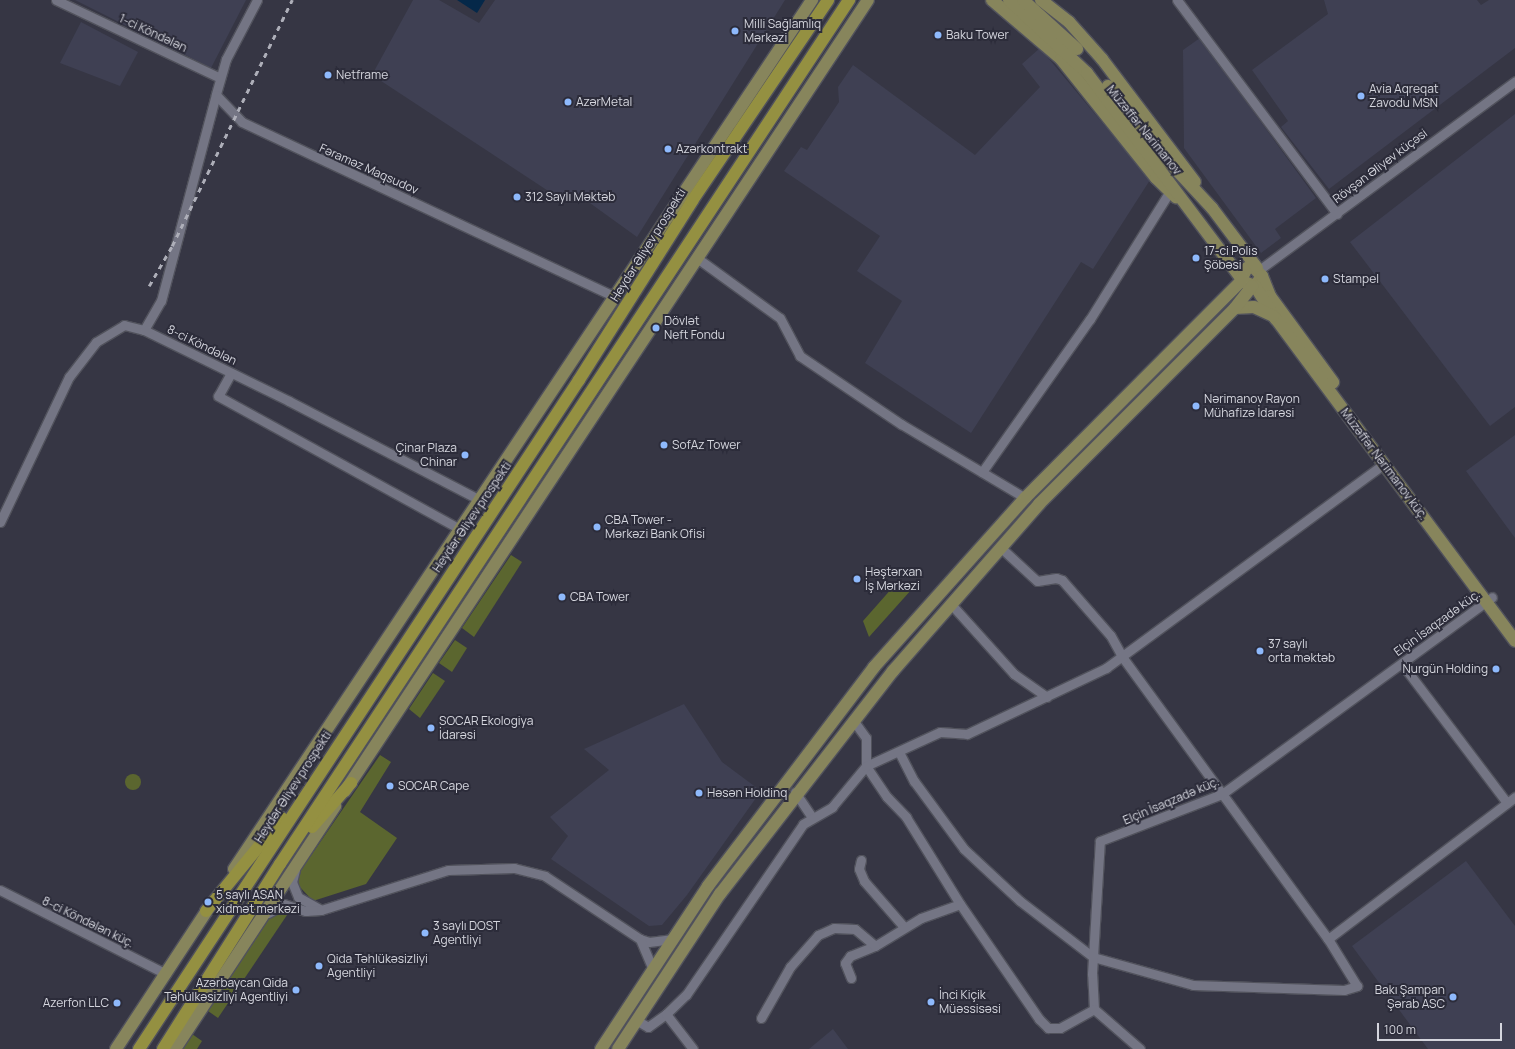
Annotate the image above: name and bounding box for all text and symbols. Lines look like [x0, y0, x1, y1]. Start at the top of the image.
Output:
street label: 1-ci Köndələn [117, 11, 189, 55]
place label: Milli Sağlamlıq Mərkəzi [744, 17, 821, 45]
marker: Milli Sağlamlıq Mərkəzi [729, 25, 741, 37]
place label: Baku Tower [946, 28, 1009, 42]
marker: Baku Tower [933, 30, 943, 40]
place label: Netframe [336, 68, 388, 82]
marker: Netframe [323, 70, 333, 80]
street label: Müzəffər Nərimanov [1104, 82, 1184, 178]
place label: Avia Aqreqat Zavodu MSN [1369, 82, 1439, 110]
marker: Avia Aqreqat Zavodu MSN [1356, 91, 1366, 101]
place label: AzərMetal [576, 95, 632, 109]
marker: AzərMetal [563, 97, 573, 107]
street label: Rövşən Əliyev küçəsi [1330, 126, 1430, 206]
street label: Fəraməz Maqsudov [317, 141, 421, 197]
place label: Azərkontrakt [676, 142, 747, 156]
marker: Azərkontrakt [663, 144, 673, 154]
street label: Heydər Əliyev prospekti [607, 186, 689, 304]
place label: 312 Saylı Məktəb [525, 190, 615, 204]
marker: 312 Saylı Məktəb [512, 192, 522, 202]
place label: 17-ci Polis Şöbəsi [1204, 244, 1257, 272]
marker: 17-ci Polis Şöbəsi [1191, 253, 1201, 263]
place label: Stampel [1333, 272, 1379, 286]
marker: Stampel [1320, 274, 1330, 284]
place label: Dövlət Neft Fondu [664, 314, 725, 342]
street label: 8-ci Köndələn [165, 322, 239, 368]
marker: Dövlət Neft Fondu [651, 323, 661, 333]
place label: Nərimanov Rayon Mühafizə İdarəsi [1204, 392, 1300, 420]
marker: Nərimanov Rayon Mühafizə İdarəsi [1191, 401, 1201, 411]
street label: Müzəffər Nərimanov küç. [1337, 405, 1431, 523]
place label: SofAz Tower [672, 438, 740, 452]
marker: SofAz Tower [659, 440, 669, 450]
place label: Çinar Plaza Chinar [396, 441, 457, 469]
marker: Çinar Plaza Chinar [460, 450, 470, 460]
street label: Heydər Əliyev prospekti [430, 459, 514, 575]
place label: CBA Tower - Mərkəzi Bank Ofisi [605, 513, 705, 541]
marker: CBA Tower - Mərkəzi Bank Ofisi [592, 522, 602, 532]
place label: Həştərxan İş Mərkəzi [865, 565, 922, 593]
marker: Həştərxan İş Mərkəzi [852, 574, 862, 584]
street label: Elçin İsaqzadə küç. [1391, 587, 1483, 659]
place label: CBA Tower [570, 590, 629, 604]
marker: CBA Tower [557, 592, 567, 602]
place label: 37 saylı orta məktəb [1268, 637, 1335, 665]
marker: 37 saylı orta məktəb [1255, 646, 1265, 656]
place label: Nurgün Holding [1403, 662, 1488, 676]
marker: Nurgün Holding [1491, 664, 1501, 674]
place label: SOCAR Ekologiya İdarəsi [439, 714, 533, 742]
marker: SOCAR Ekologiya İdarəsi [426, 723, 436, 733]
street label: Heydər Əliyev prospekti [251, 728, 335, 846]
street label: Elçin İsaqzadə küç. [1121, 774, 1221, 828]
place label: SOCAR Cape [398, 779, 469, 793]
marker: SOCAR Cape [385, 781, 395, 791]
place label: Həsən Holdinq [707, 786, 787, 800]
marker: Həsən Holdinq [694, 788, 704, 798]
place label: 5 saylı ASAN xidmət mərkəzi [216, 888, 300, 916]
street label: 8-ci Köndələn küç. [40, 894, 136, 950]
marker: 5 saylı ASAN xidmət mərkəzi [203, 897, 213, 907]
place label: 3 saylı DOST Agentliyi [433, 919, 500, 947]
marker: 3 saylı DOST Agentliyi [420, 928, 430, 938]
place label: Qida Təhlükəsizliyi Agentliyi [327, 952, 428, 980]
marker: Qida Təhlükəsizliyi Agentliyi [314, 961, 324, 971]
place label: Azərbaycan Qida Təhülkəsizliyi Agentliyi [164, 976, 288, 1004]
place label: Bakı Şampan Şərab ASC [1375, 983, 1445, 1011]
marker: Azərbaycan Qida Təhülkəsizliyi Agentliyi [291, 985, 301, 995]
place label: İnci Kiçik Müəssisəsi [939, 988, 1001, 1016]
marker: Bakı Şampan Şərab ASC [1448, 992, 1458, 1002]
place label: Azerfon LLC [43, 996, 109, 1010]
marker: İnci Kiçik Müəssisəsi [926, 997, 936, 1007]
marker: Azerfon LLC [112, 998, 122, 1008]
scale bar [1379, 1015, 1504, 1041]
text: 100 m [1384, 1021, 1416, 1038]

